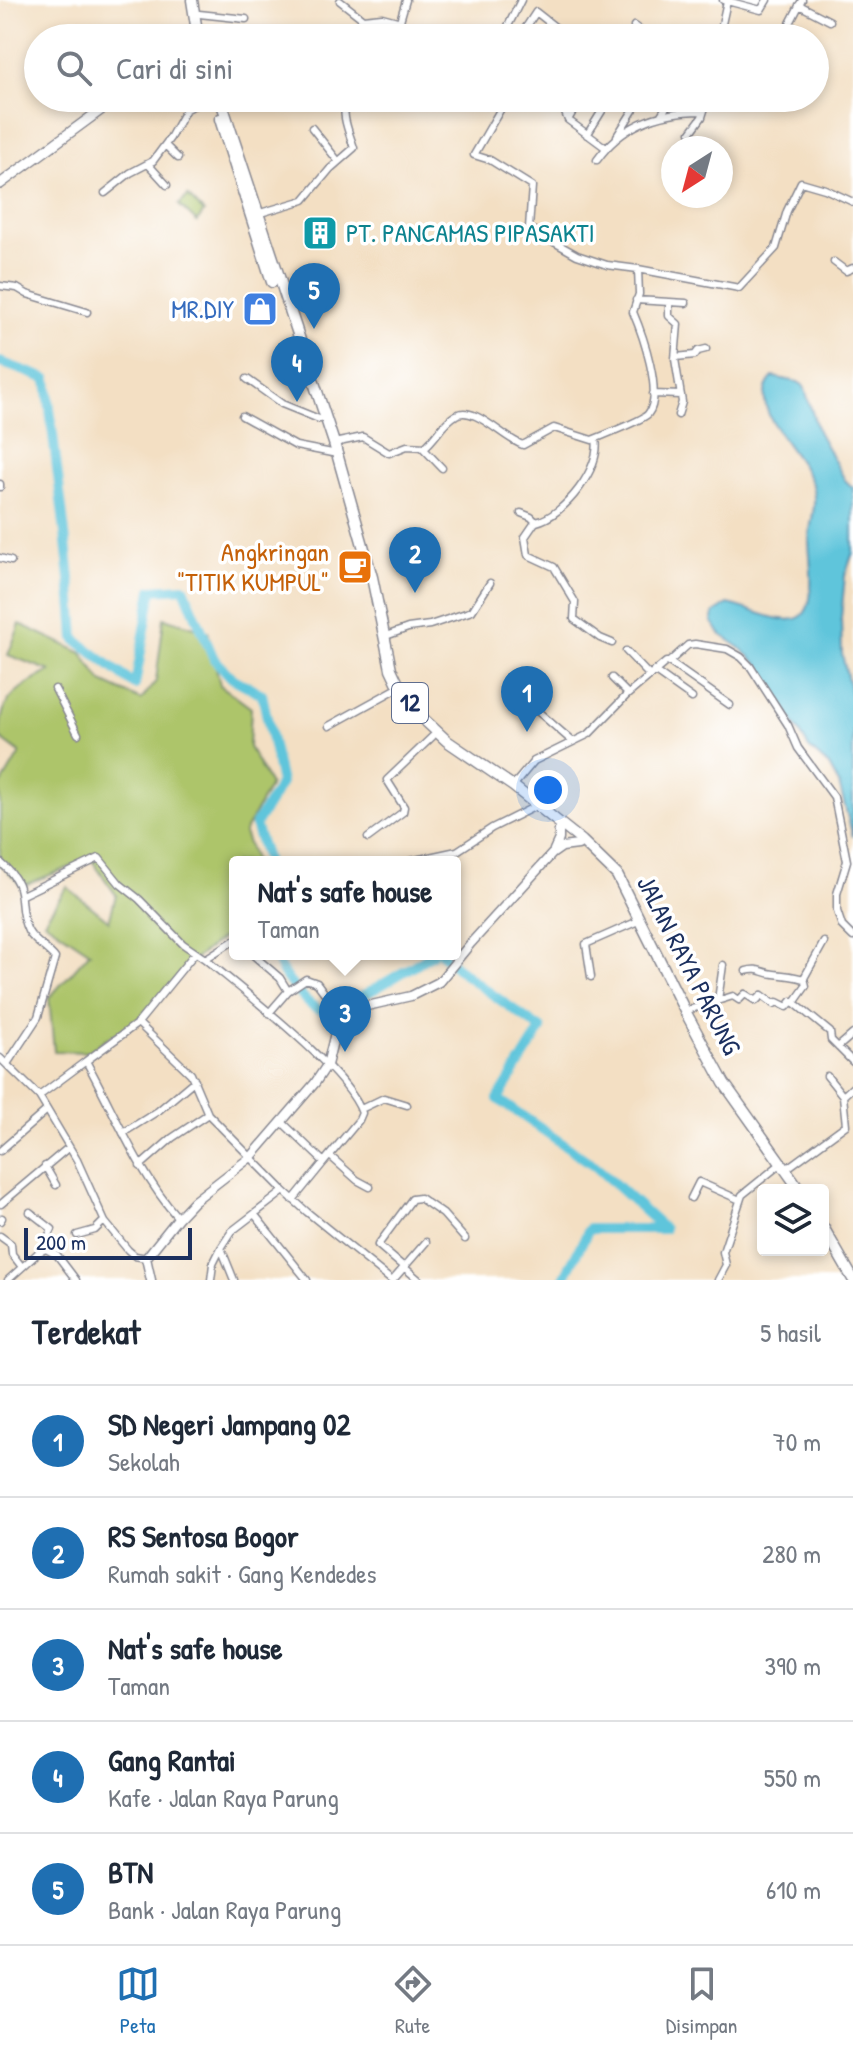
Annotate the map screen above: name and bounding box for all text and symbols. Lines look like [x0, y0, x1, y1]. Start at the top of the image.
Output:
search box [24, 24, 829, 112]
icon: search [52, 46, 96, 90]
text: Cari di sini [116, 48, 233, 88]
north arrow [661, 136, 733, 208]
building icon: PT. PANCAMAS PIPASAKTI [301, 214, 339, 252]
place label: PT. PANCAMAS PIPASAKTI [346, 215, 595, 250]
pin: 5 [288, 263, 340, 329]
shop icon: MR.DIY [241, 290, 279, 328]
place label: MR.DIY [171, 291, 235, 326]
pin: 4 [271, 336, 323, 402]
pin: 2 [389, 527, 441, 593]
place label: Angkringan "TITIK KUMPUL" [177, 534, 329, 599]
cafe icon: Angkringan "TITIK KUMPUL" [336, 548, 374, 586]
pin: 1 [501, 666, 553, 732]
road number: 12 [392, 683, 428, 723]
your location [528, 770, 568, 810]
popup [229, 856, 461, 960]
street label: JALAN RAYA PARUNG [629, 869, 750, 1061]
text: Nat's safe house [258, 871, 432, 911]
text: Taman [258, 911, 320, 946]
pin: 3 [319, 986, 371, 1052]
map controls [757, 1184, 829, 1256]
button: layers [757, 1184, 829, 1256]
scale bar [24, 1224, 192, 1260]
text: 200 m [36, 1227, 86, 1257]
text: Terdekat [32, 1309, 140, 1355]
text: 5 hasil [760, 1315, 821, 1350]
text: SD Negeri Jampang 02 [108, 1404, 350, 1444]
text: 1 [53, 1424, 63, 1459]
text: 70 m [773, 1424, 821, 1459]
text: Sekolah [108, 1444, 180, 1479]
text: RS Sentosa Bogor [108, 1516, 298, 1556]
text: 2 [52, 1536, 64, 1571]
text: 280 m [762, 1536, 821, 1571]
text: Rumah sakit · Gang Kendedes [108, 1556, 377, 1591]
text: Nat's safe house [108, 1628, 283, 1668]
text: 3 [52, 1648, 64, 1683]
text: 390 m [765, 1648, 821, 1683]
text: Taman [108, 1668, 170, 1703]
text: Gang Rantai [108, 1740, 236, 1780]
text: 4 [53, 1760, 63, 1795]
text: 550 m [764, 1760, 821, 1795]
text: Kafe · Jalan Raya Parung [108, 1780, 339, 1815]
text: BTN [108, 1852, 153, 1892]
text: 5 [53, 1872, 64, 1907]
text: 610 m [766, 1872, 821, 1907]
text: Bank · Jalan Raya Parung [108, 1892, 341, 1927]
tab: Peta [116, 1962, 160, 2040]
tab: Rute [391, 1962, 435, 2040]
tab: Disimpan [666, 1962, 737, 2040]

